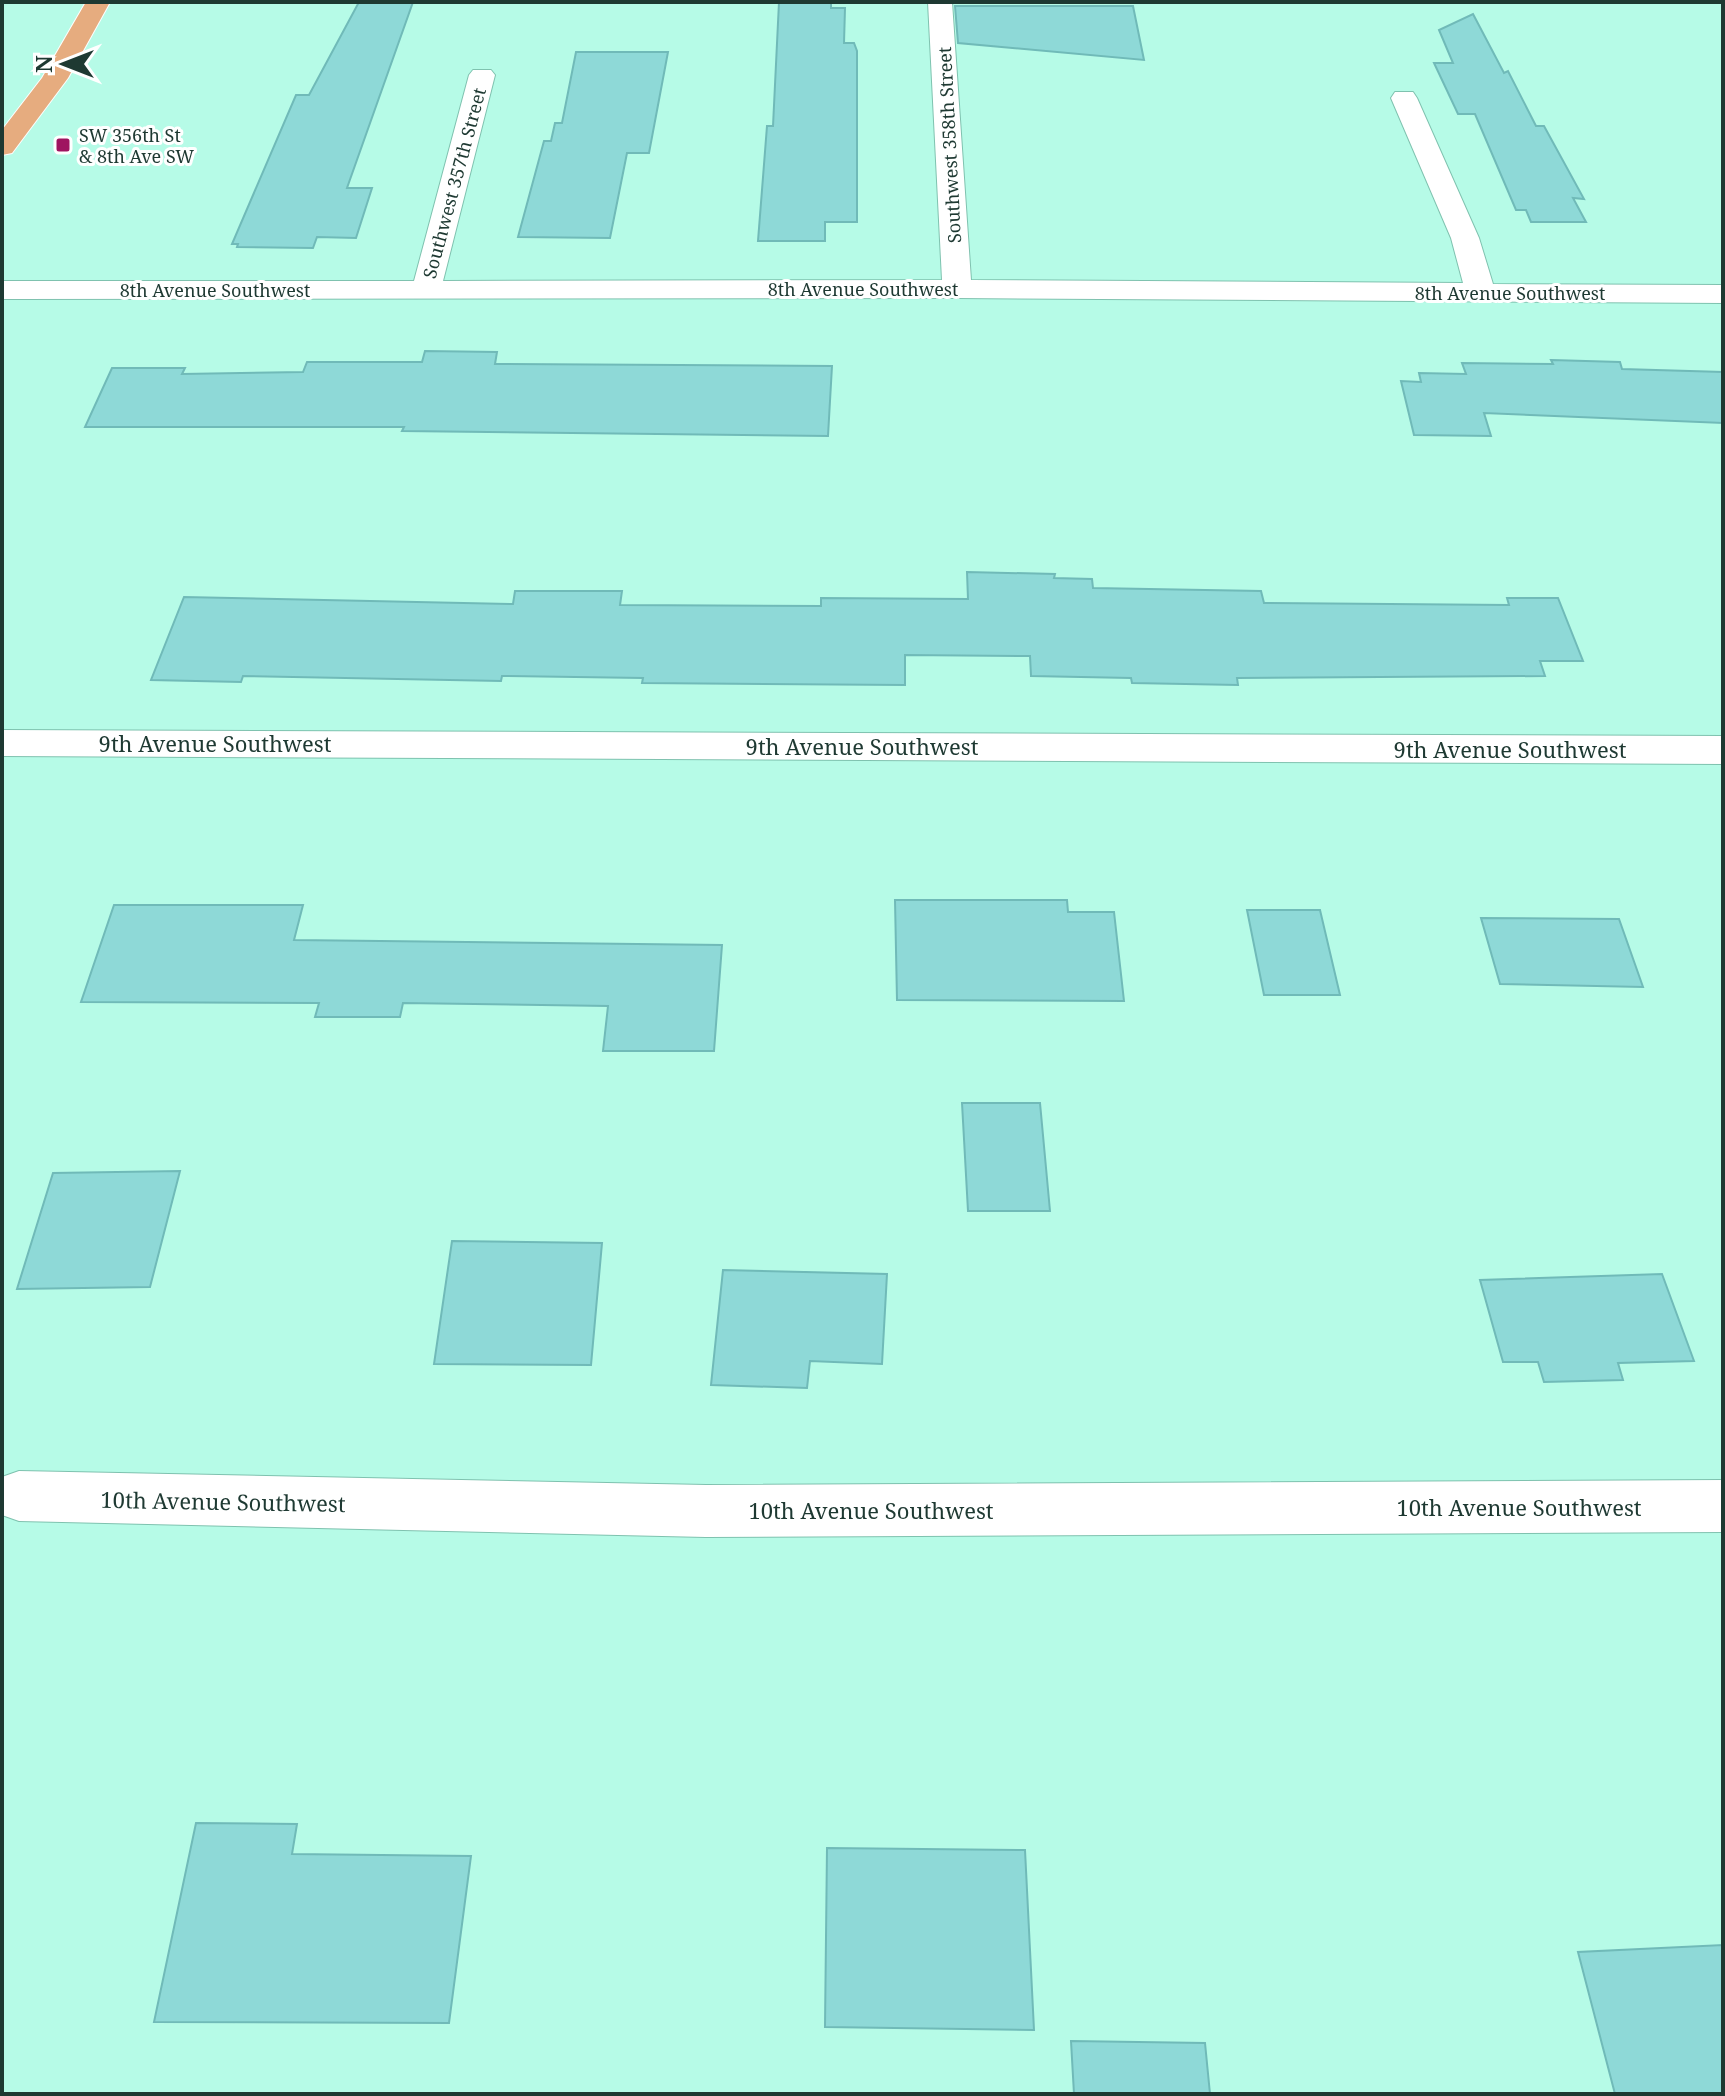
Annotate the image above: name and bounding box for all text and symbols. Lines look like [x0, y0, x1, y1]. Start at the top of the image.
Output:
north arrow [24, 24, 104, 104]
street label: Southwest 358th Street [932, 46, 966, 244]
text: N [28, 55, 58, 73]
street label: Southwest 357th Street [417, 85, 491, 281]
place label: SW 356th St & 8th Ave SW [79, 123, 194, 168]
marker: SW 356th St & 8th Ave SW [54, 136, 72, 154]
street label: 8th Avenue Southwest [768, 277, 958, 301]
street label: 8th Avenue Southwest [120, 278, 310, 302]
street label: 8th Avenue Southwest [1415, 281, 1605, 305]
street label: 9th Avenue Southwest [99, 728, 332, 758]
street label: 9th Avenue Southwest [746, 731, 979, 761]
street label: 9th Avenue Southwest [1394, 734, 1627, 764]
street label: 10th Avenue Southwest [100, 1484, 346, 1518]
street label: 10th Avenue Southwest [1396, 1492, 1642, 1522]
street label: 10th Avenue Southwest [748, 1495, 994, 1525]

